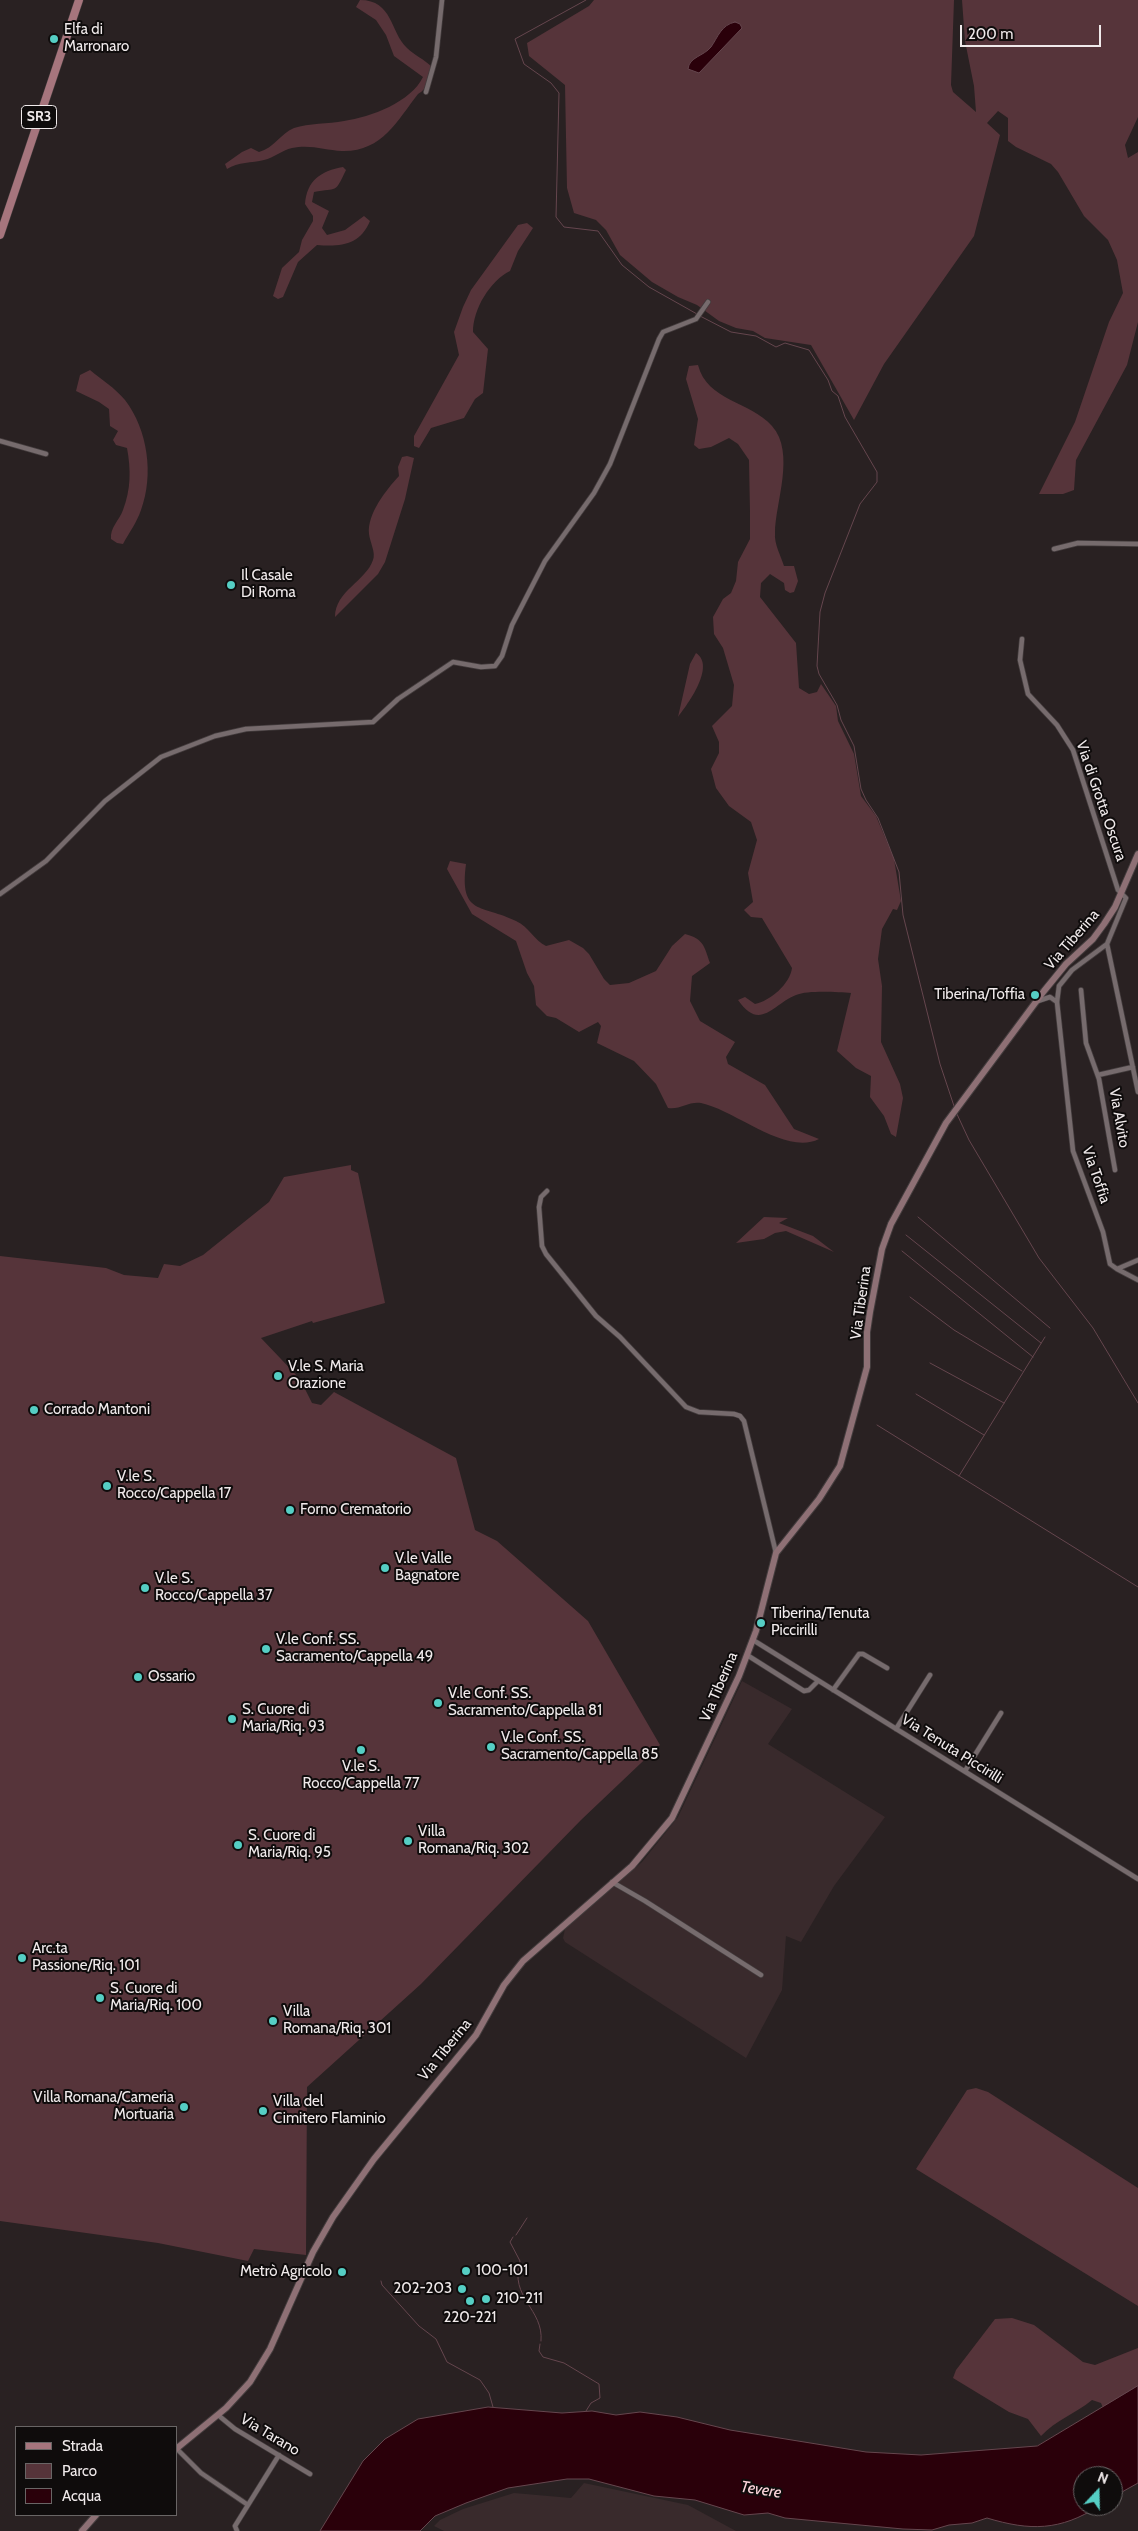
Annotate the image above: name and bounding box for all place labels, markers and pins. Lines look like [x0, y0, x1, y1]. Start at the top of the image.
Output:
place label: Elfa di Marronaro [64, 21, 129, 56]
marker: Elfa di Marronaro [48, 33, 60, 45]
place label: Il Casale Di Roma [241, 567, 296, 602]
marker: Il Casale Di Roma [225, 579, 237, 591]
place label: Tiberina/Toffia [934, 986, 1025, 1004]
marker: Tiberina/Toffia [1029, 989, 1041, 1001]
place label: V.le S. Maria Orazione [288, 1358, 364, 1393]
marker: V.le S. Maria Orazione [272, 1370, 284, 1382]
place label: Corrado Mantoni [44, 1401, 150, 1419]
marker: Corrado Mantoni [28, 1404, 40, 1416]
place label: V.le S. Rocco/Cappella 17 [117, 1468, 231, 1503]
marker: V.le S. Rocco/Cappella 17 [101, 1480, 113, 1492]
place label: Forno Crematorio [300, 1501, 411, 1519]
marker: Forno Crematorio [284, 1504, 296, 1516]
place label: V.le Valle Bagnatore [395, 1550, 460, 1585]
marker: V.le Valle Bagnatore [379, 1562, 391, 1574]
place label: V.le S. Rocco/Cappella 37 [155, 1570, 272, 1605]
marker: V.le S. Rocco/Cappella 37 [139, 1582, 151, 1594]
place label: Tiberina/Tenuta Piccirilli [771, 1605, 869, 1640]
marker: Tiberina/Tenuta Piccirilli [755, 1617, 767, 1629]
place label: V.le Conf. SS. Sacramento/Cappella 49 [276, 1631, 433, 1666]
marker: V.le Conf. SS. Sacramento/Cappella 49 [260, 1643, 272, 1655]
place label: Ossario [148, 1668, 195, 1686]
marker: Ossario [132, 1671, 144, 1683]
place label: V.le Conf. SS. Sacramento/Cappella 81 [448, 1685, 602, 1720]
marker: V.le Conf. SS. Sacramento/Cappella 81 [432, 1697, 444, 1709]
place label: S. Cuore di Maria/Riq. 93 [242, 1701, 325, 1736]
marker: S. Cuore di Maria/Riq. 93 [226, 1713, 238, 1725]
place label: V.le Conf. SS. Sacramento/Cappella 85 [501, 1729, 658, 1764]
marker: V.le Conf. SS. Sacramento/Cappella 85 [485, 1741, 497, 1753]
marker: V.le S. Rocco/Cappella 77 [355, 1744, 367, 1756]
place label: V.le S. Rocco/Cappella 77 [303, 1758, 419, 1793]
place label: Villa Romana/Riq. 302 [418, 1823, 529, 1858]
place label: S. Cuore di Maria/Riq. 95 [248, 1827, 331, 1862]
marker: Villa Romana/Riq. 302 [402, 1835, 414, 1847]
marker: S. Cuore di Maria/Riq. 95 [232, 1839, 244, 1851]
place label: Arc.ta Passione/Riq. 101 [32, 1940, 140, 1975]
marker: Arc.ta Passione/Riq. 101 [16, 1952, 28, 1964]
place label: S. Cuore di Maria/Riq. 100 [110, 1980, 202, 2015]
marker: S. Cuore di Maria/Riq. 100 [94, 1992, 106, 2004]
place label: Villa Romana/Riq. 301 [283, 2003, 391, 2038]
marker: Villa Romana/Riq. 301 [267, 2015, 279, 2027]
place label: Villa Romana/Cameria Mortuaria [33, 2089, 174, 2124]
place label: Villa del Cimitero Flaminio [273, 2093, 386, 2128]
marker: Villa Romana/Cameria Mortuaria [178, 2101, 190, 2113]
marker: Villa del Cimitero Flaminio [257, 2105, 269, 2117]
place label: 100-101 [476, 2262, 528, 2280]
place label: Metrò Agricolo [240, 2263, 332, 2281]
marker: 100-101 [460, 2265, 472, 2277]
marker: Metrò Agricolo [336, 2266, 348, 2278]
place label: 202-203 [393, 2280, 452, 2298]
marker: 202-203 [456, 2283, 468, 2295]
place label: 210-211 [496, 2290, 543, 2308]
marker: 210-211 [480, 2293, 492, 2305]
marker: 220-221 [464, 2295, 476, 2307]
place label: 220-221 [444, 2309, 496, 2327]

